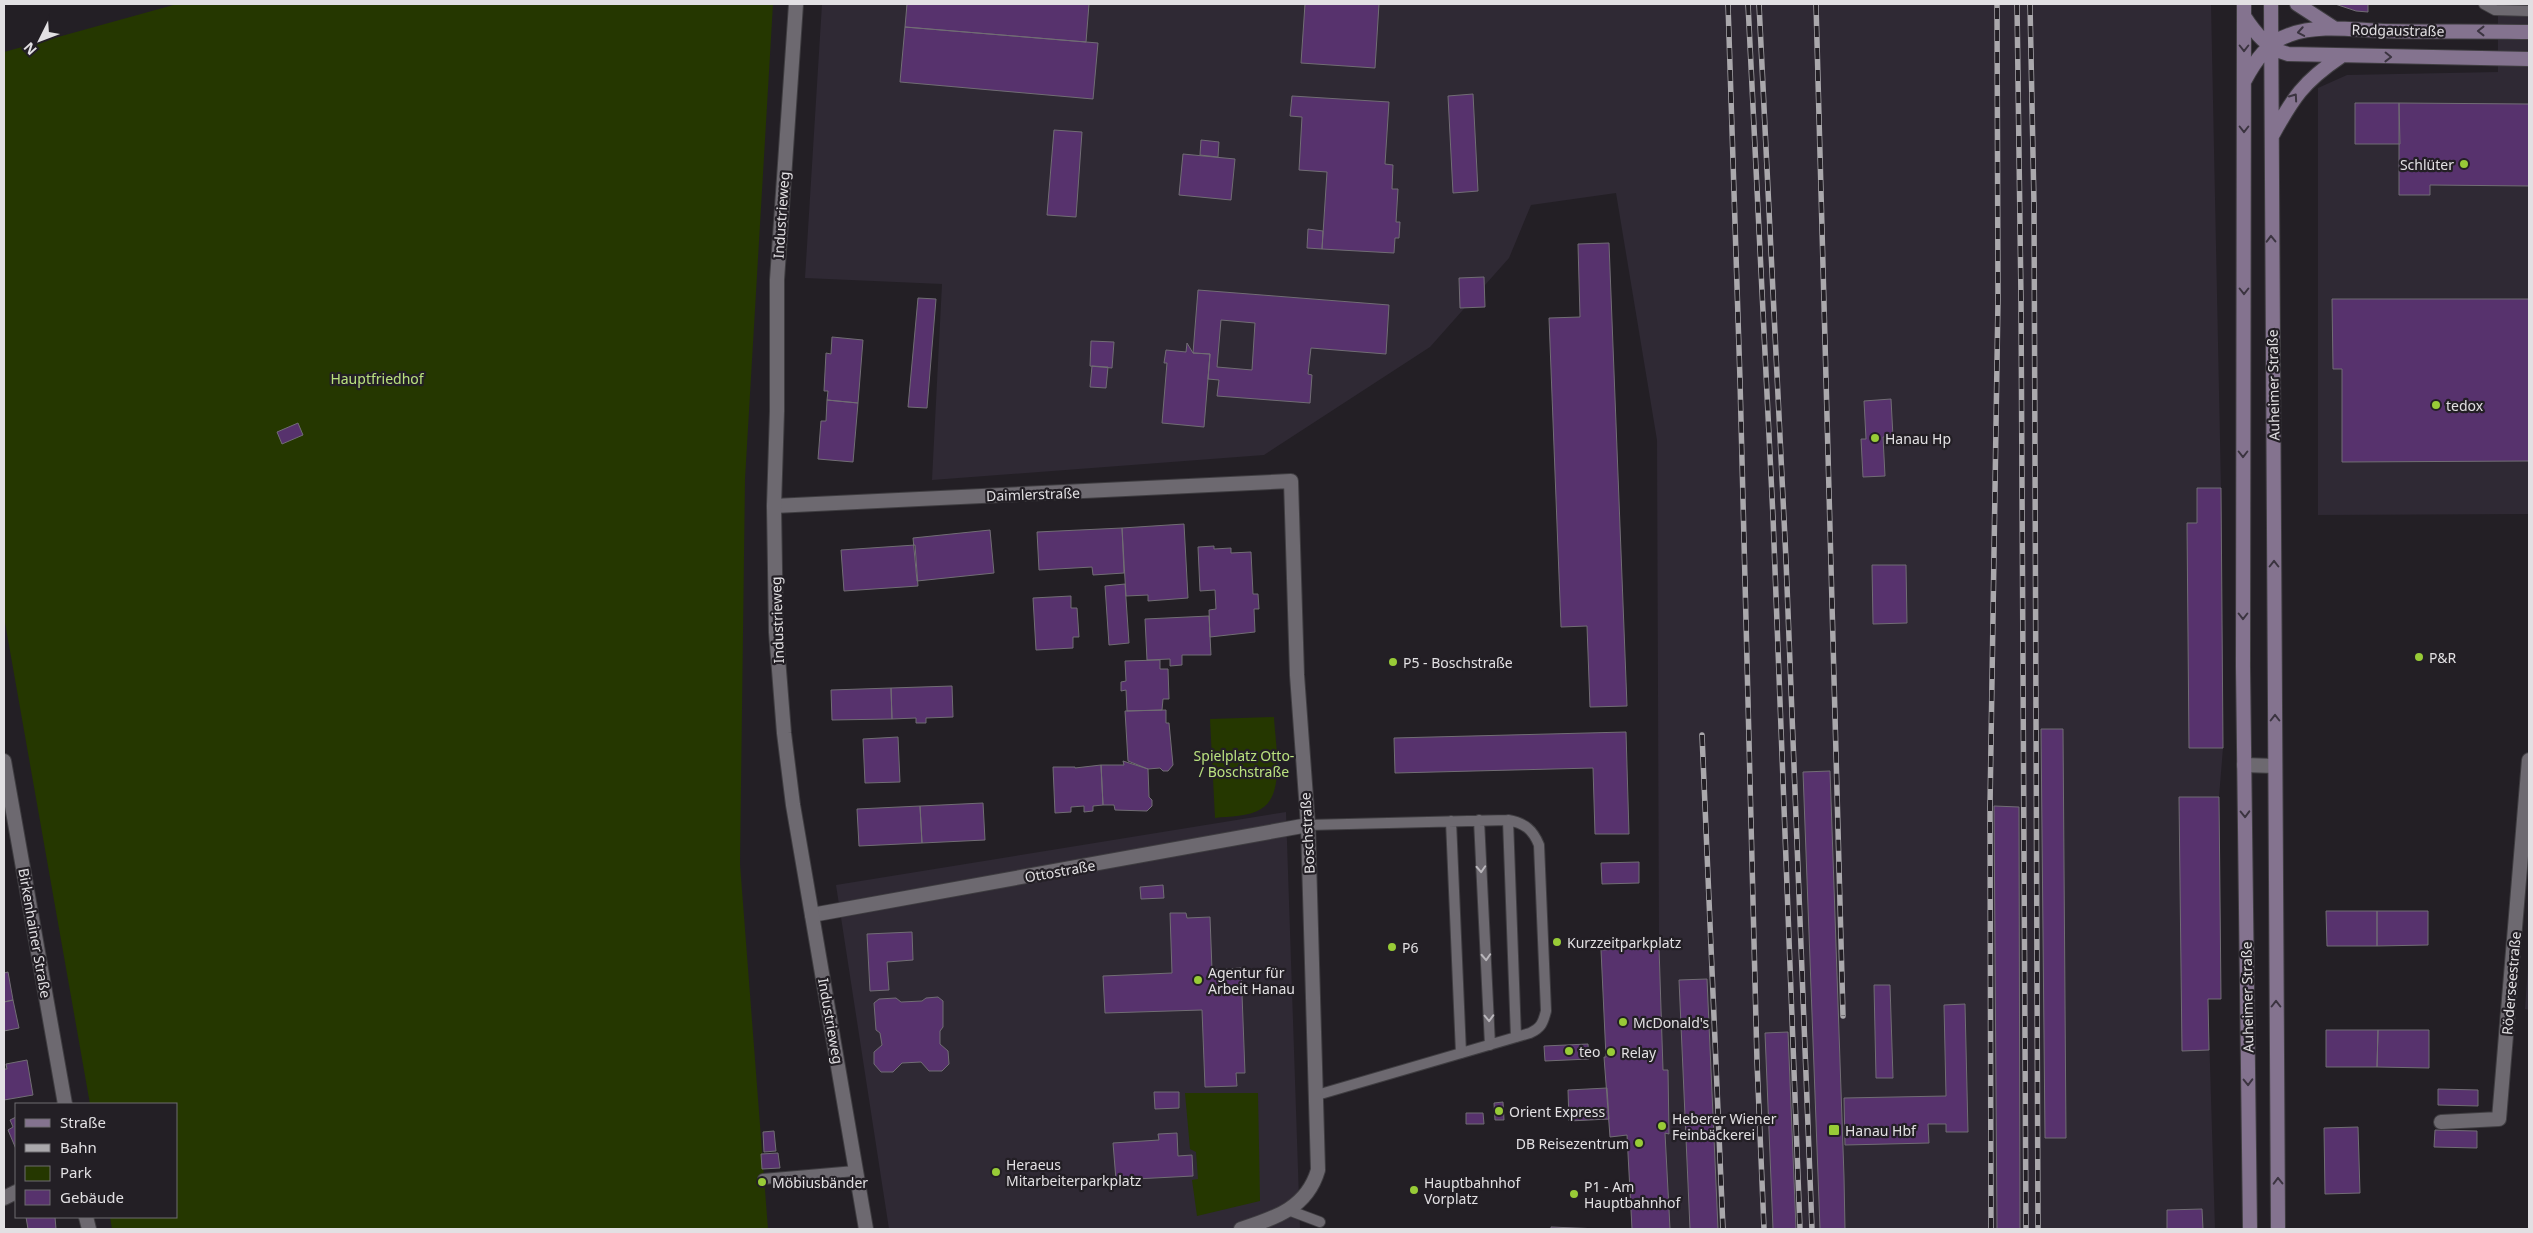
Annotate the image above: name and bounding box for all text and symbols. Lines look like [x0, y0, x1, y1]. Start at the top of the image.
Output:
north arrow [15, 15, 65, 65]
street label: Rodgaustraße [2351, 20, 2445, 40]
one-way arrow [2476, 26, 2484, 36]
one-way arrow [2296, 27, 2305, 37]
text: N [19, 38, 41, 60]
one-way arrow [2239, 44, 2249, 52]
one-way arrow [2385, 52, 2393, 63]
one-way arrow [2288, 93, 2297, 103]
one-way arrow [2239, 126, 2249, 133]
place label: Schlüter [2400, 155, 2454, 174]
marker: Schlüter [2458, 158, 2470, 170]
street label: Industrieweg [768, 171, 794, 259]
one-way arrow [2266, 235, 2276, 243]
one-way arrow [2239, 288, 2249, 296]
street label: Auheimer Straße [2263, 329, 2283, 441]
park label: Hauptfriedhof [330, 369, 425, 388]
place label: tedox [2446, 396, 2484, 415]
marker: tedox [2430, 399, 2442, 411]
place label: Hanau Hp [1885, 429, 1951, 448]
marker: Hanau Hp [1869, 432, 1881, 444]
one-way arrow [2238, 450, 2248, 458]
street label: Daimlerstraße [986, 483, 1080, 505]
one-way arrow [2269, 559, 2279, 567]
street label: Industrieweg [766, 576, 788, 664]
one-way arrow [2238, 613, 2248, 621]
place label: P&R [2429, 648, 2457, 667]
marker: P&R [2413, 651, 2425, 663]
place label: P5 - Boschstraße [1403, 653, 1513, 672]
marker: P5 - Boschstraße [1387, 656, 1399, 668]
one-way arrow [2270, 713, 2280, 721]
park label: Spielplatz Otto- / Boschstraße [1194, 746, 1294, 781]
street label: Boschstraße [1295, 792, 1319, 874]
one-way arrow [2239, 810, 2250, 818]
street label: Ottostraße [1023, 855, 1097, 887]
one-way arrow [1476, 865, 1487, 873]
street label: Birkenhainer Straße [14, 867, 56, 999]
street label: Röderseestraße [2497, 930, 2525, 1036]
place label: Kurzzeitparkplatz [1567, 933, 1682, 952]
marker: Kurzzeitparkplatz [1551, 936, 1563, 948]
place label: P6 [1402, 938, 1418, 957]
marker: P6 [1386, 941, 1398, 953]
street label: Auheimer Straße [2237, 941, 2257, 1053]
one-way arrow [1480, 953, 1491, 961]
place label: Agentur für Arbeit Hanau [1208, 963, 1295, 998]
marker: Agentur für Arbeit Hanau [1192, 974, 1204, 986]
street label: Industrieweg [814, 977, 848, 1065]
one-way arrow [2271, 1000, 2281, 1008]
place label: McDonald's [1633, 1013, 1710, 1032]
one-way arrow [1483, 1015, 1494, 1023]
marker: McDonald's [1617, 1016, 1629, 1028]
place label: teo [1579, 1042, 1600, 1061]
place label: Relay [1621, 1043, 1657, 1062]
marker: teo [1563, 1045, 1575, 1057]
marker: Relay [1605, 1046, 1617, 1058]
one-way arrow [2243, 1078, 2253, 1086]
place label: Orient Express [1509, 1102, 1605, 1121]
legend [15, 1103, 178, 1218]
marker: Orient Express [1493, 1105, 1505, 1117]
place label: Heberer Wiener Feinbäckerei [1672, 1109, 1777, 1144]
text: Straße [60, 1112, 106, 1132]
marker: Heberer Wiener Feinbäckerei [1656, 1120, 1668, 1132]
place label: Hanau Hbf [1845, 1121, 1917, 1140]
marker: Hanau Hbf [1827, 1123, 1841, 1137]
place label: DB Reisezentrum [1516, 1134, 1629, 1153]
text: Bahn [60, 1137, 97, 1157]
marker: DB Reisezentrum [1633, 1137, 1645, 1149]
place label: Heraeus Mitarbeiterparkplatz [1006, 1155, 1142, 1190]
text: Park [60, 1162, 92, 1182]
marker: Heraeus Mitarbeiterparkplatz [990, 1166, 1002, 1178]
place label: Möbiusbänder [772, 1173, 868, 1192]
place label: Hauptbahnhof Vorplatz [1424, 1173, 1521, 1208]
marker: Möbiusbänder [756, 1176, 768, 1188]
one-way arrow [2273, 1176, 2283, 1184]
place label: P1 - Am Hauptbahnhof [1584, 1177, 1681, 1212]
marker: Hauptbahnhof Vorplatz [1408, 1184, 1420, 1196]
text: Gebäude [60, 1187, 124, 1207]
marker: P1 - Am Hauptbahnhof [1568, 1188, 1580, 1200]

